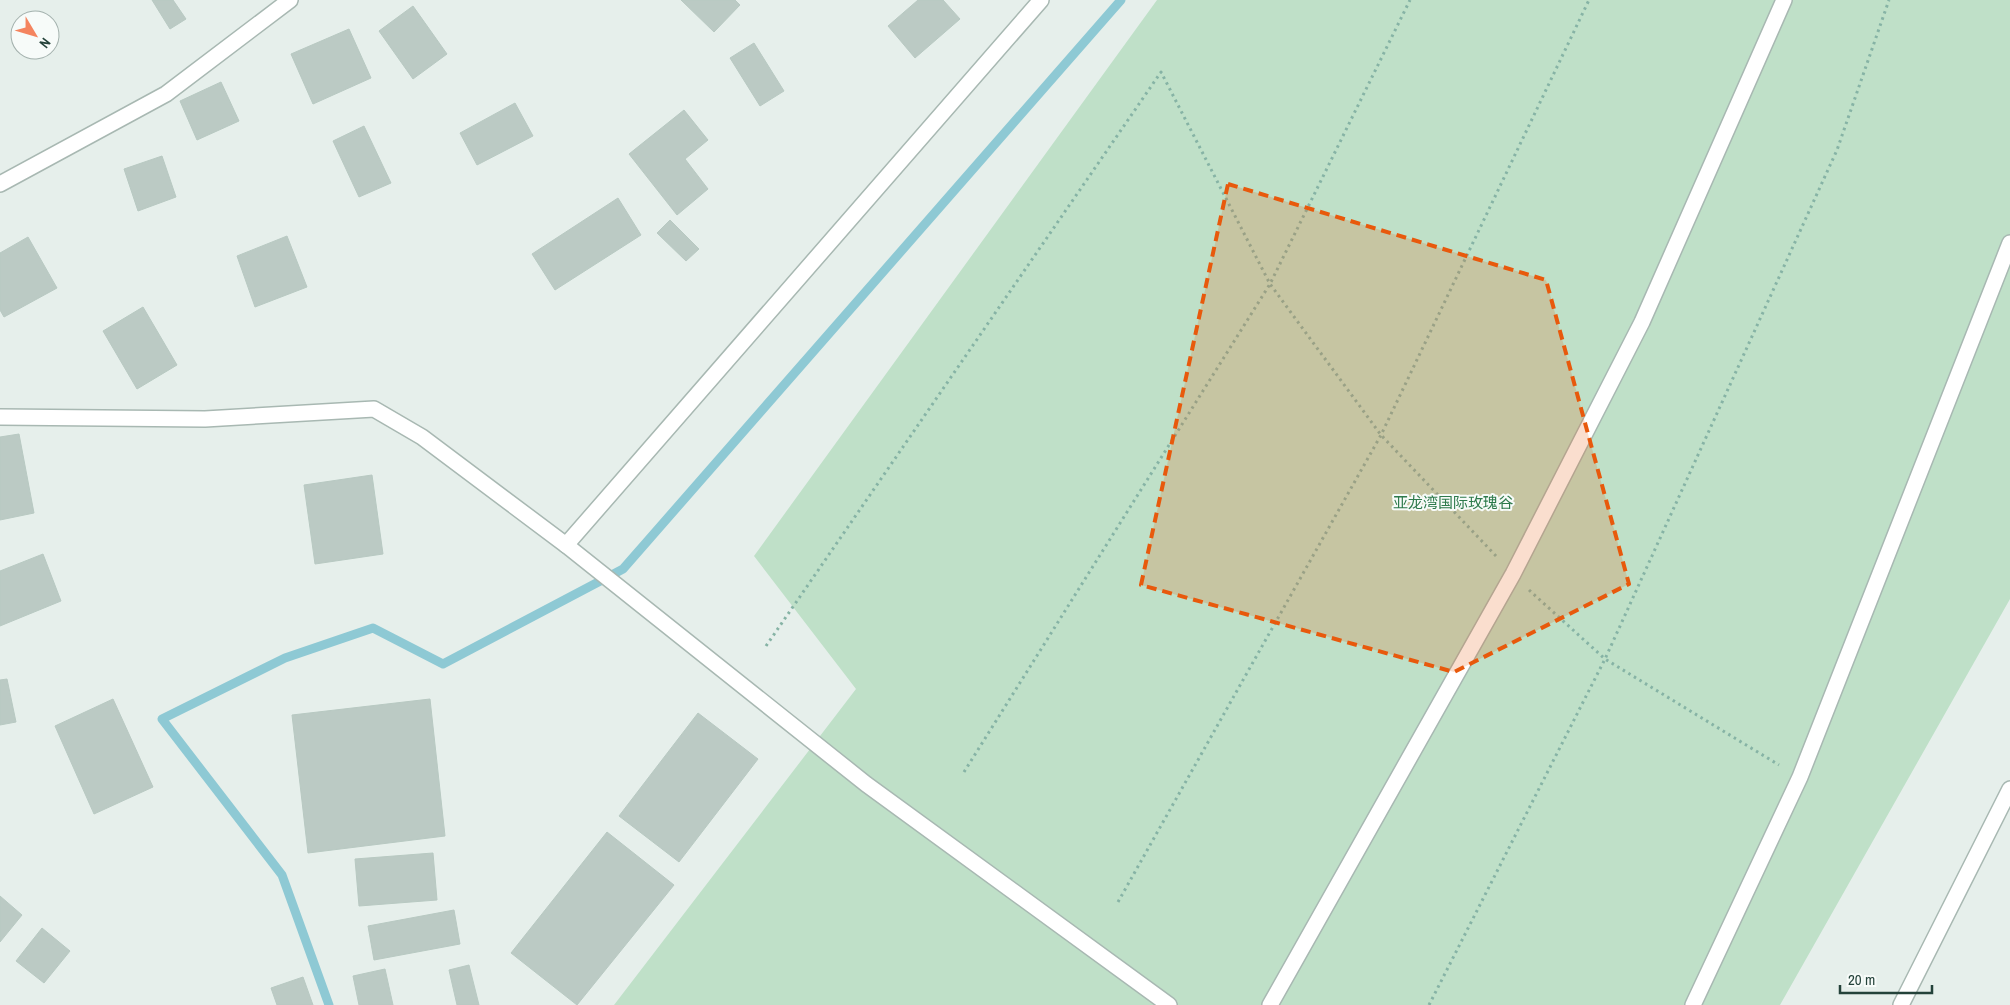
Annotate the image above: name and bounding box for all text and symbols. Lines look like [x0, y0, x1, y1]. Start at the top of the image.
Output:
north arrow [10, 10, 60, 60]
text: N [36, 34, 55, 52]
park label: 亚龙湾国际玫瑰谷 [1393, 492, 1513, 513]
scale bar [1840, 962, 1932, 994]
text: 20 m [1848, 969, 1875, 990]

